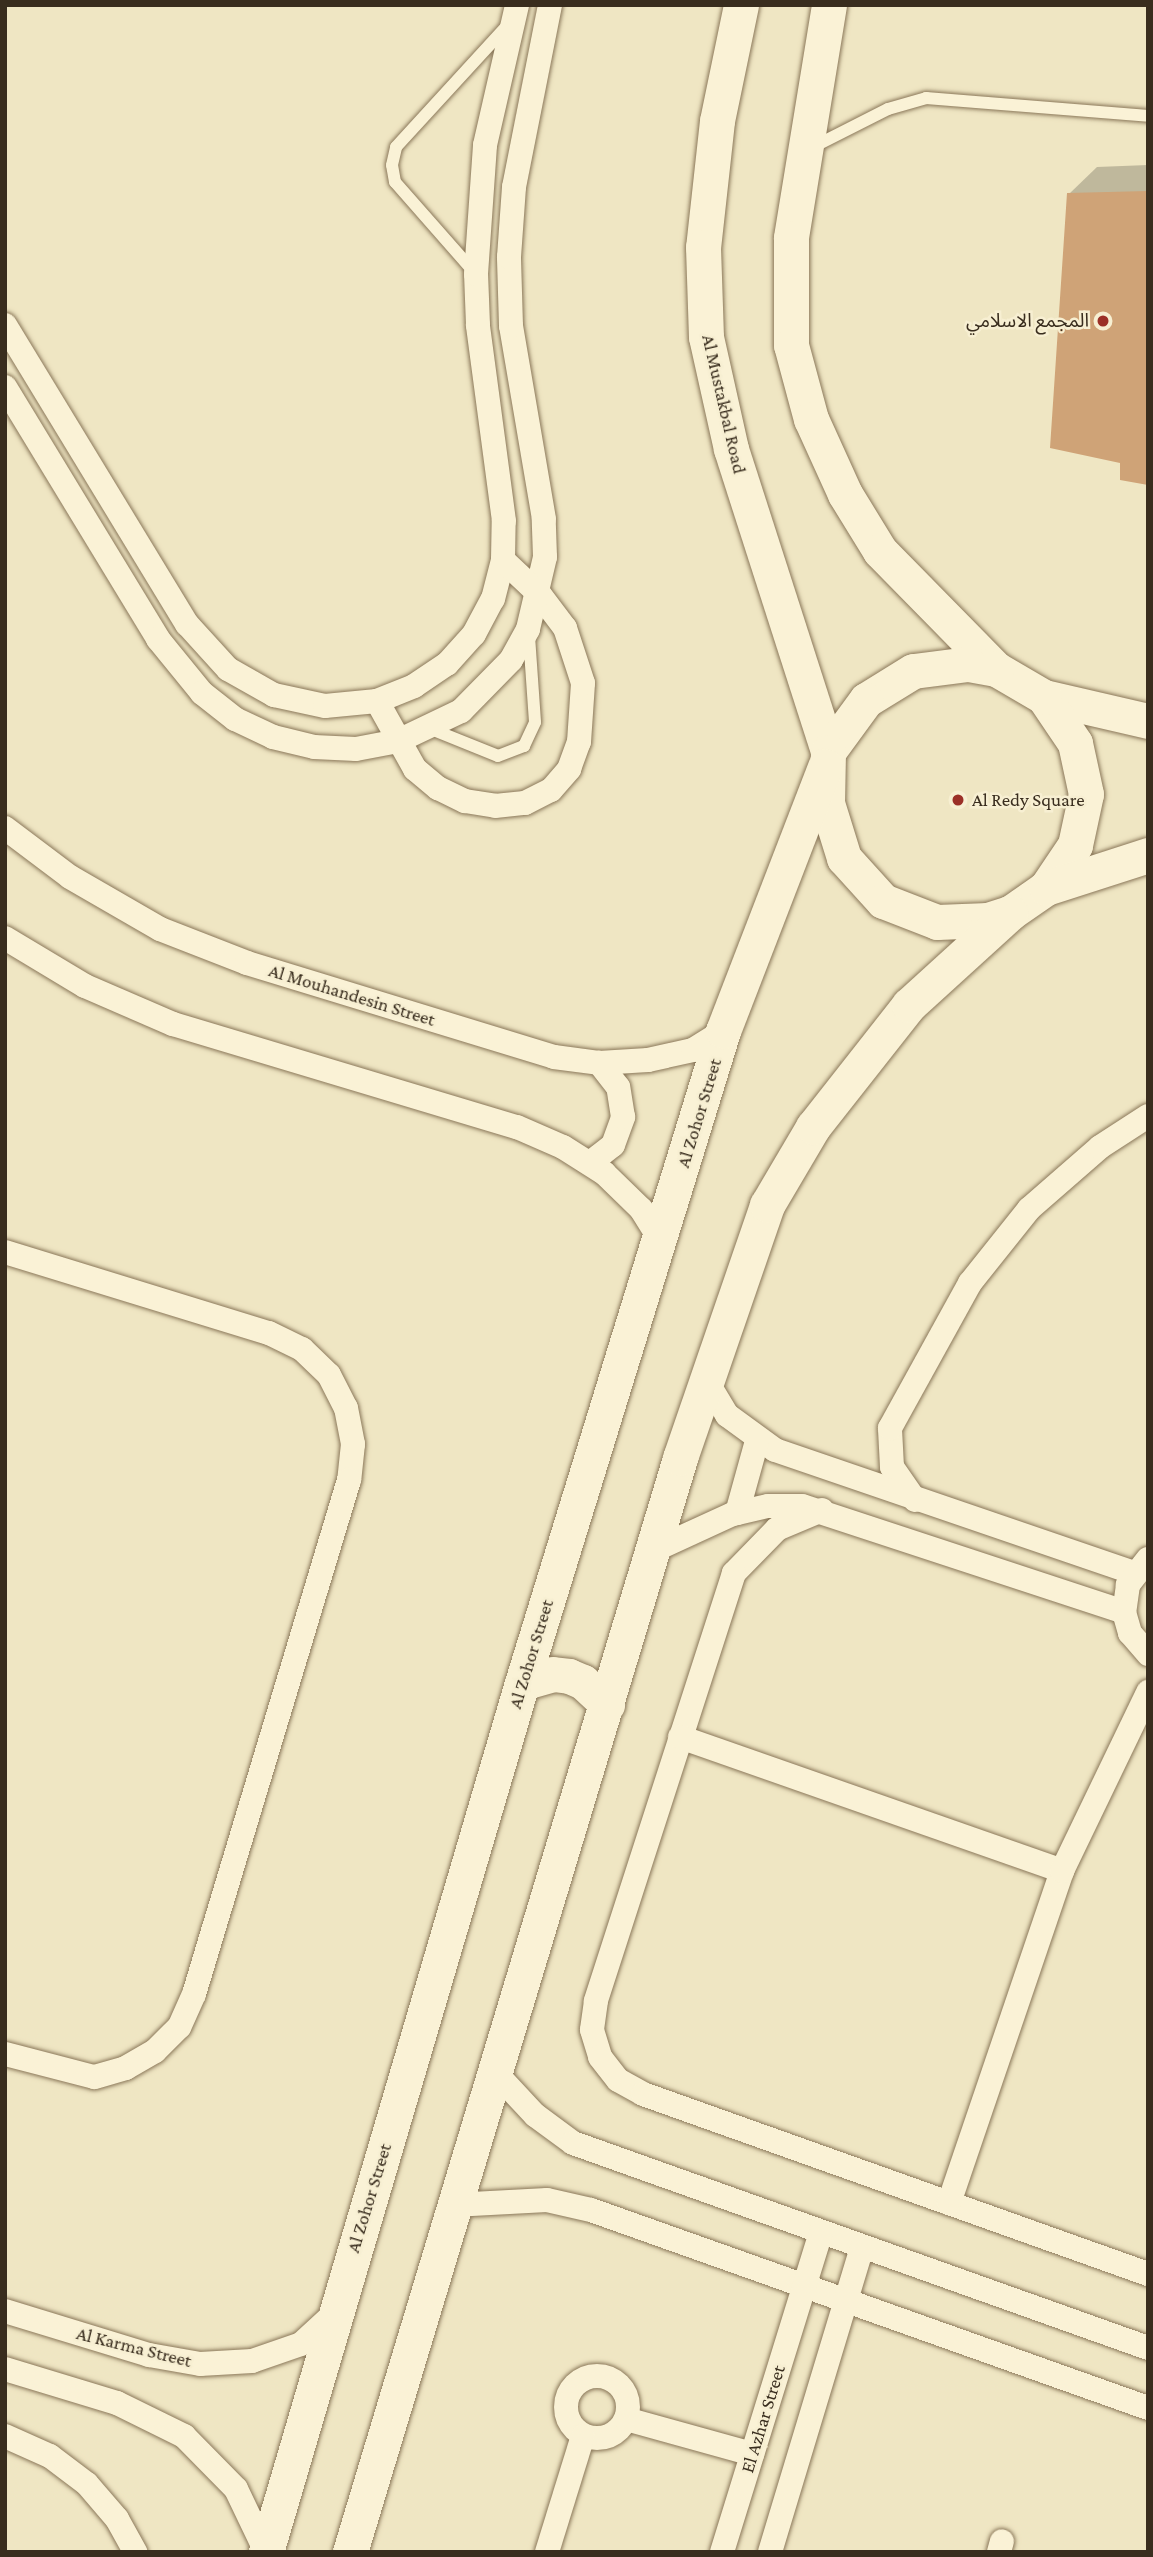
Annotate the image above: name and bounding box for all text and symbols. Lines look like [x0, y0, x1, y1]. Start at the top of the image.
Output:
place label: المجمع الاسلامي [966, 310, 1089, 332]
marker: المجمع الاسلامي [1095, 313, 1111, 329]
street label: Al Mustakbal Road [697, 332, 751, 476]
place label: Al Redy Square [972, 789, 1084, 811]
marker: Al Redy Square [950, 792, 966, 808]
street label: Al Mouhandesin Street [266, 959, 438, 1031]
street label: Al Zohor Street [672, 1056, 726, 1170]
street label: Al Zohor Street [504, 1597, 558, 1711]
street label: Al Zohor Street [342, 2141, 396, 2255]
street label: Al Karma Street [74, 2322, 194, 2372]
street label: El Azhar Street [736, 2362, 790, 2476]

